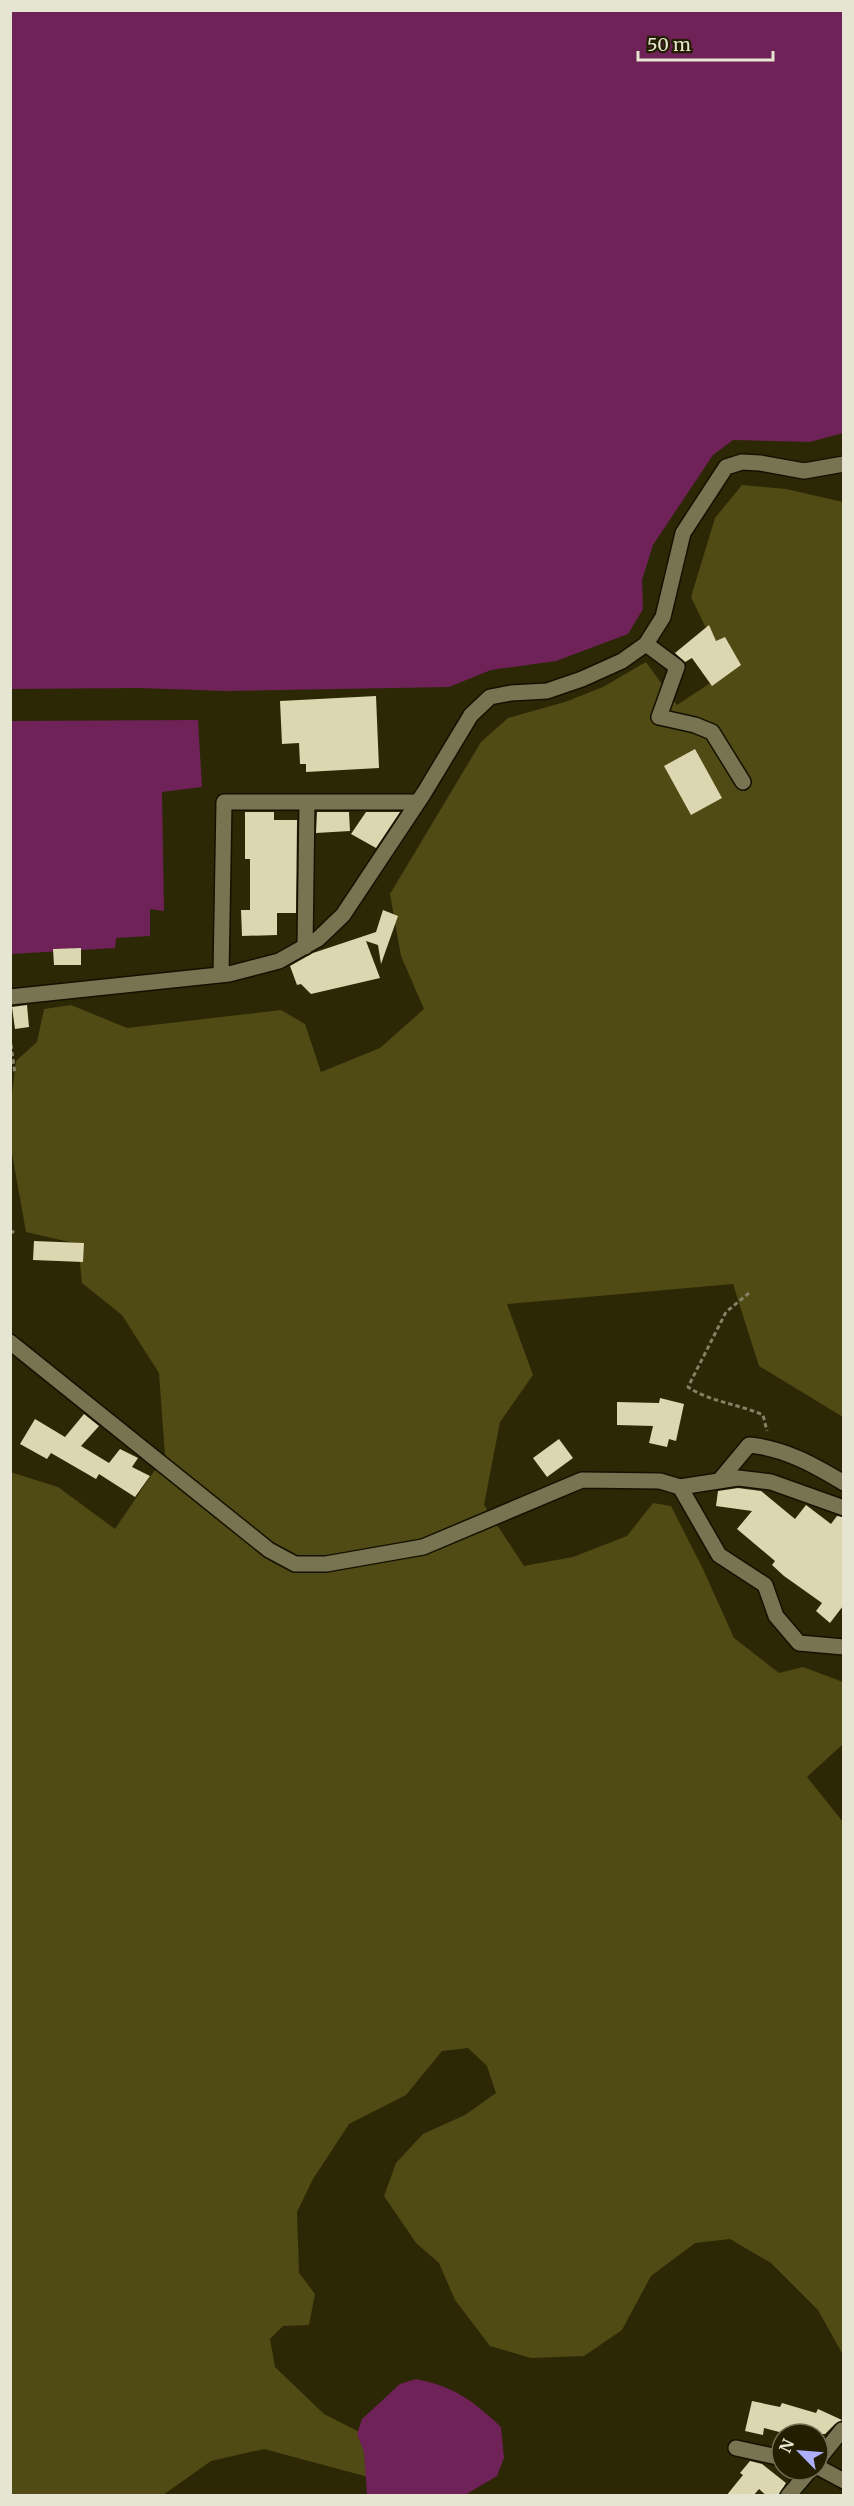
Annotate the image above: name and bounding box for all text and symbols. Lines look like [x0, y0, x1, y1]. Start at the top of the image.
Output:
scale bar [638, 24, 773, 62]
text: 50 m [647, 33, 691, 56]
north arrow [770, 2422, 830, 2482]
text: N [775, 2435, 798, 2456]

